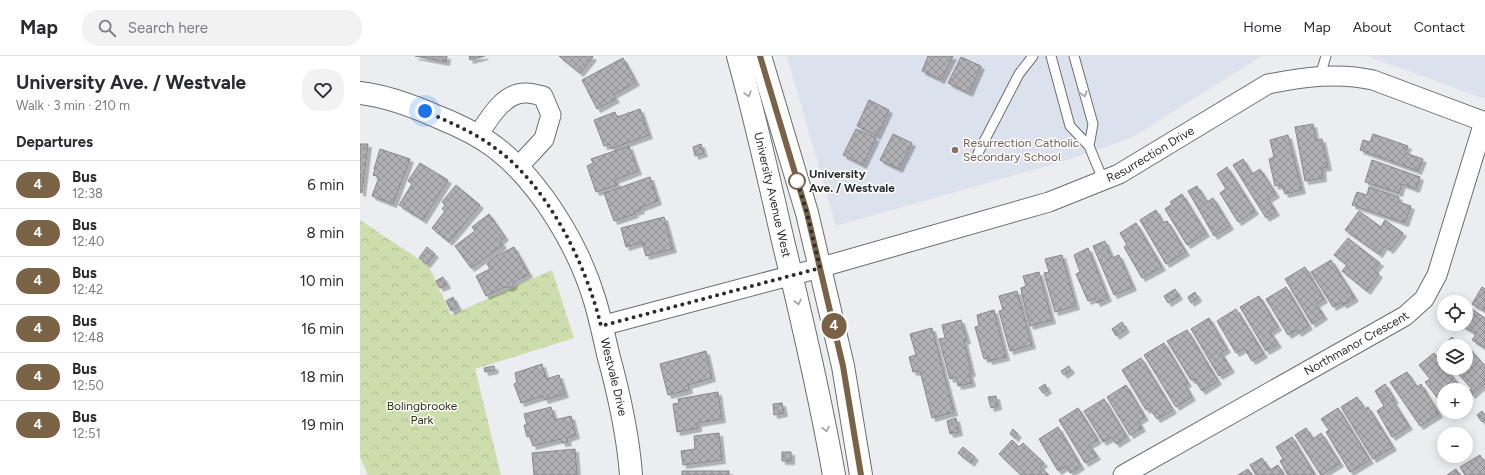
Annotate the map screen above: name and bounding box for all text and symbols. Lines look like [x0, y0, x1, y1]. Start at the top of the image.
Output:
search box [82, 10, 362, 46]
text: Map [20, 16, 58, 39]
icon: search [96, 17, 118, 39]
text: Search here [128, 19, 208, 37]
text: Home [1243, 19, 1282, 36]
text: Map [1304, 19, 1331, 36]
text: About [1353, 19, 1392, 36]
text: Contact [1414, 19, 1465, 36]
button: heart [302, 69, 344, 111]
text: University Ave. / Westvale [16, 71, 246, 94]
one-way arrow [743, 90, 752, 97]
one-way arrow [1079, 90, 1088, 97]
text: Walk · 3 min · 210 m [16, 98, 130, 113]
your location [415, 101, 435, 121]
street label: Resurrection Drive [1104, 123, 1197, 185]
street label: University Avenue West [751, 131, 794, 259]
text: Departures [16, 133, 93, 151]
place label: Resurrection Catholic Secondary School [963, 136, 1080, 164]
marker: Resurrection Catholic Secondary School [950, 145, 960, 155]
place label: University Ave. / Westvale [809, 167, 895, 195]
text: Bus [72, 168, 97, 186]
marker: University Ave. / Westvale [788, 172, 806, 190]
text: 4 [34, 176, 42, 193]
text: 6 min [307, 176, 344, 194]
text: 12:38 [72, 186, 103, 201]
text: Bus [72, 216, 97, 234]
text: 4 [34, 224, 42, 241]
text: 8 min [306, 224, 344, 242]
text: 12:40 [72, 234, 104, 249]
text: Bus [72, 264, 97, 282]
text: 4 [34, 272, 42, 289]
text: 10 min [300, 272, 344, 290]
text: 12:42 [72, 282, 103, 297]
map controls [1437, 295, 1473, 463]
button: locate [1437, 295, 1473, 331]
one-way arrow [793, 298, 802, 305]
street label: Northmanor Crescent [1302, 308, 1412, 378]
text: Bus [72, 312, 97, 330]
line badge: 4 [821, 313, 847, 339]
text: 4 [830, 317, 838, 334]
text: 4 [34, 320, 42, 337]
text: 16 min [301, 320, 344, 338]
text: 12:48 [72, 330, 104, 345]
street label: Westvale Drive [598, 337, 630, 418]
button: layers [1437, 339, 1473, 375]
text: Bus [72, 360, 97, 378]
text: 4 [34, 368, 42, 385]
text: 18 min [300, 368, 344, 386]
text: 12:50 [72, 378, 104, 393]
button: + [1437, 383, 1473, 419]
park label: Bolingbrooke Park [387, 399, 458, 427]
text: Bus [72, 408, 97, 426]
text: 4 [34, 416, 42, 433]
text: 19 min [301, 416, 344, 434]
text: 12:51 [72, 426, 101, 441]
one-way arrow [821, 426, 829, 432]
button: − [1437, 427, 1473, 463]

